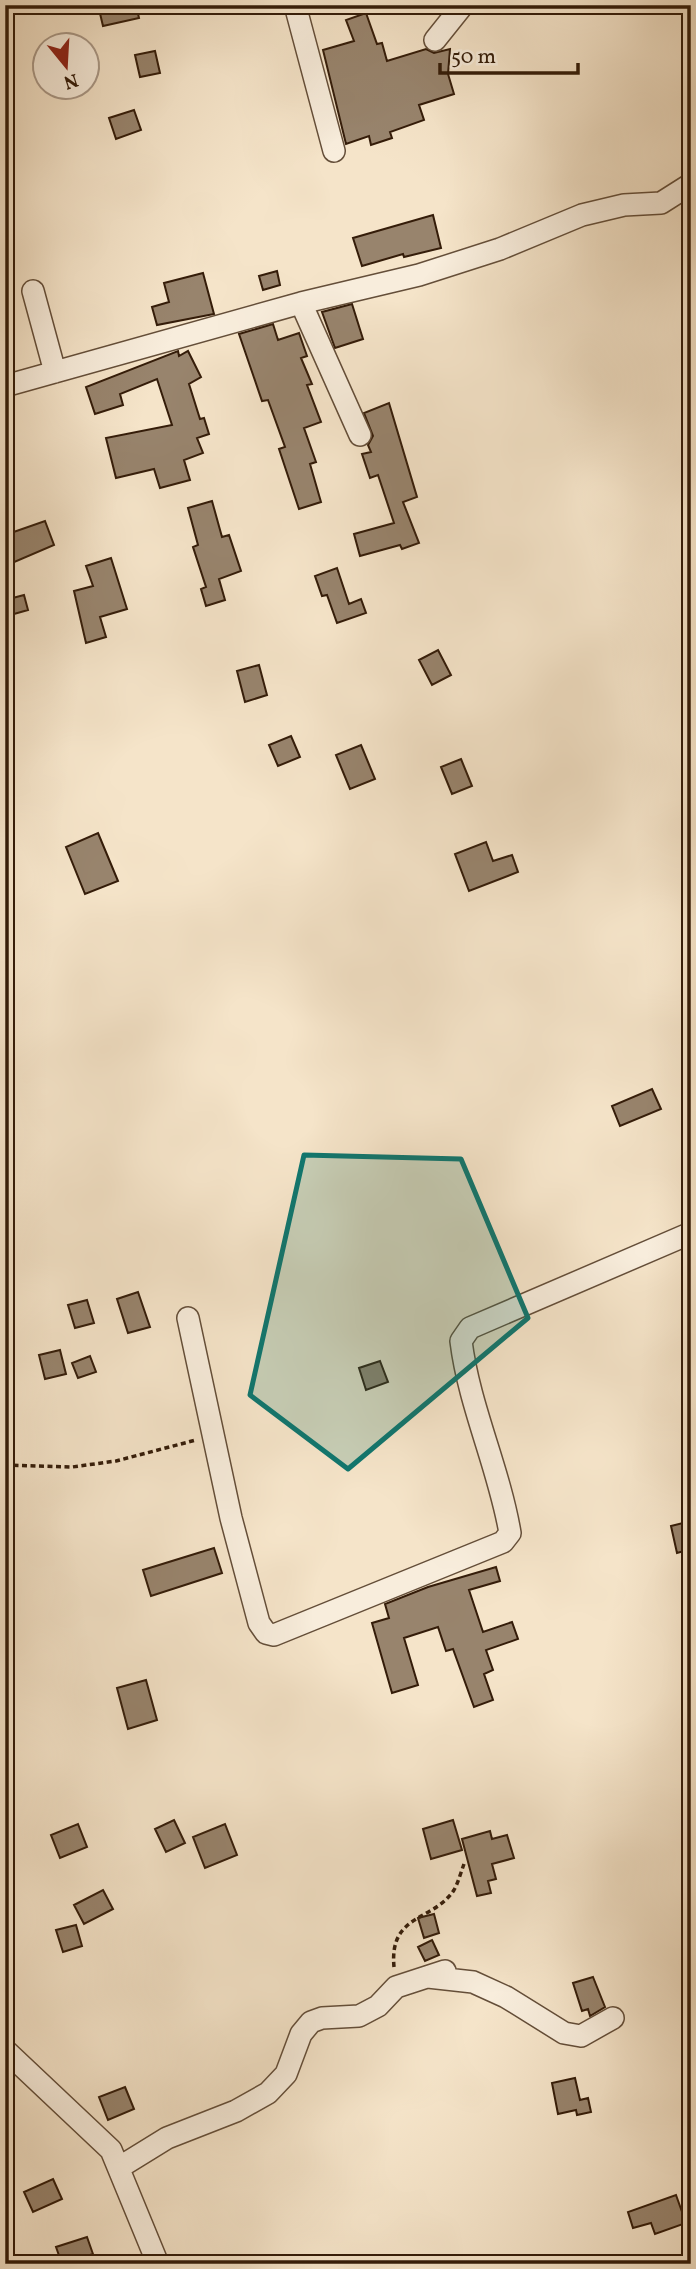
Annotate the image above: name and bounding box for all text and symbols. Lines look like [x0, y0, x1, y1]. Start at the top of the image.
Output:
north arrow [32, 32, 102, 102]
scale bar [440, 32, 579, 76]
text: 50 m [451, 43, 496, 72]
text: N [60, 66, 81, 95]

